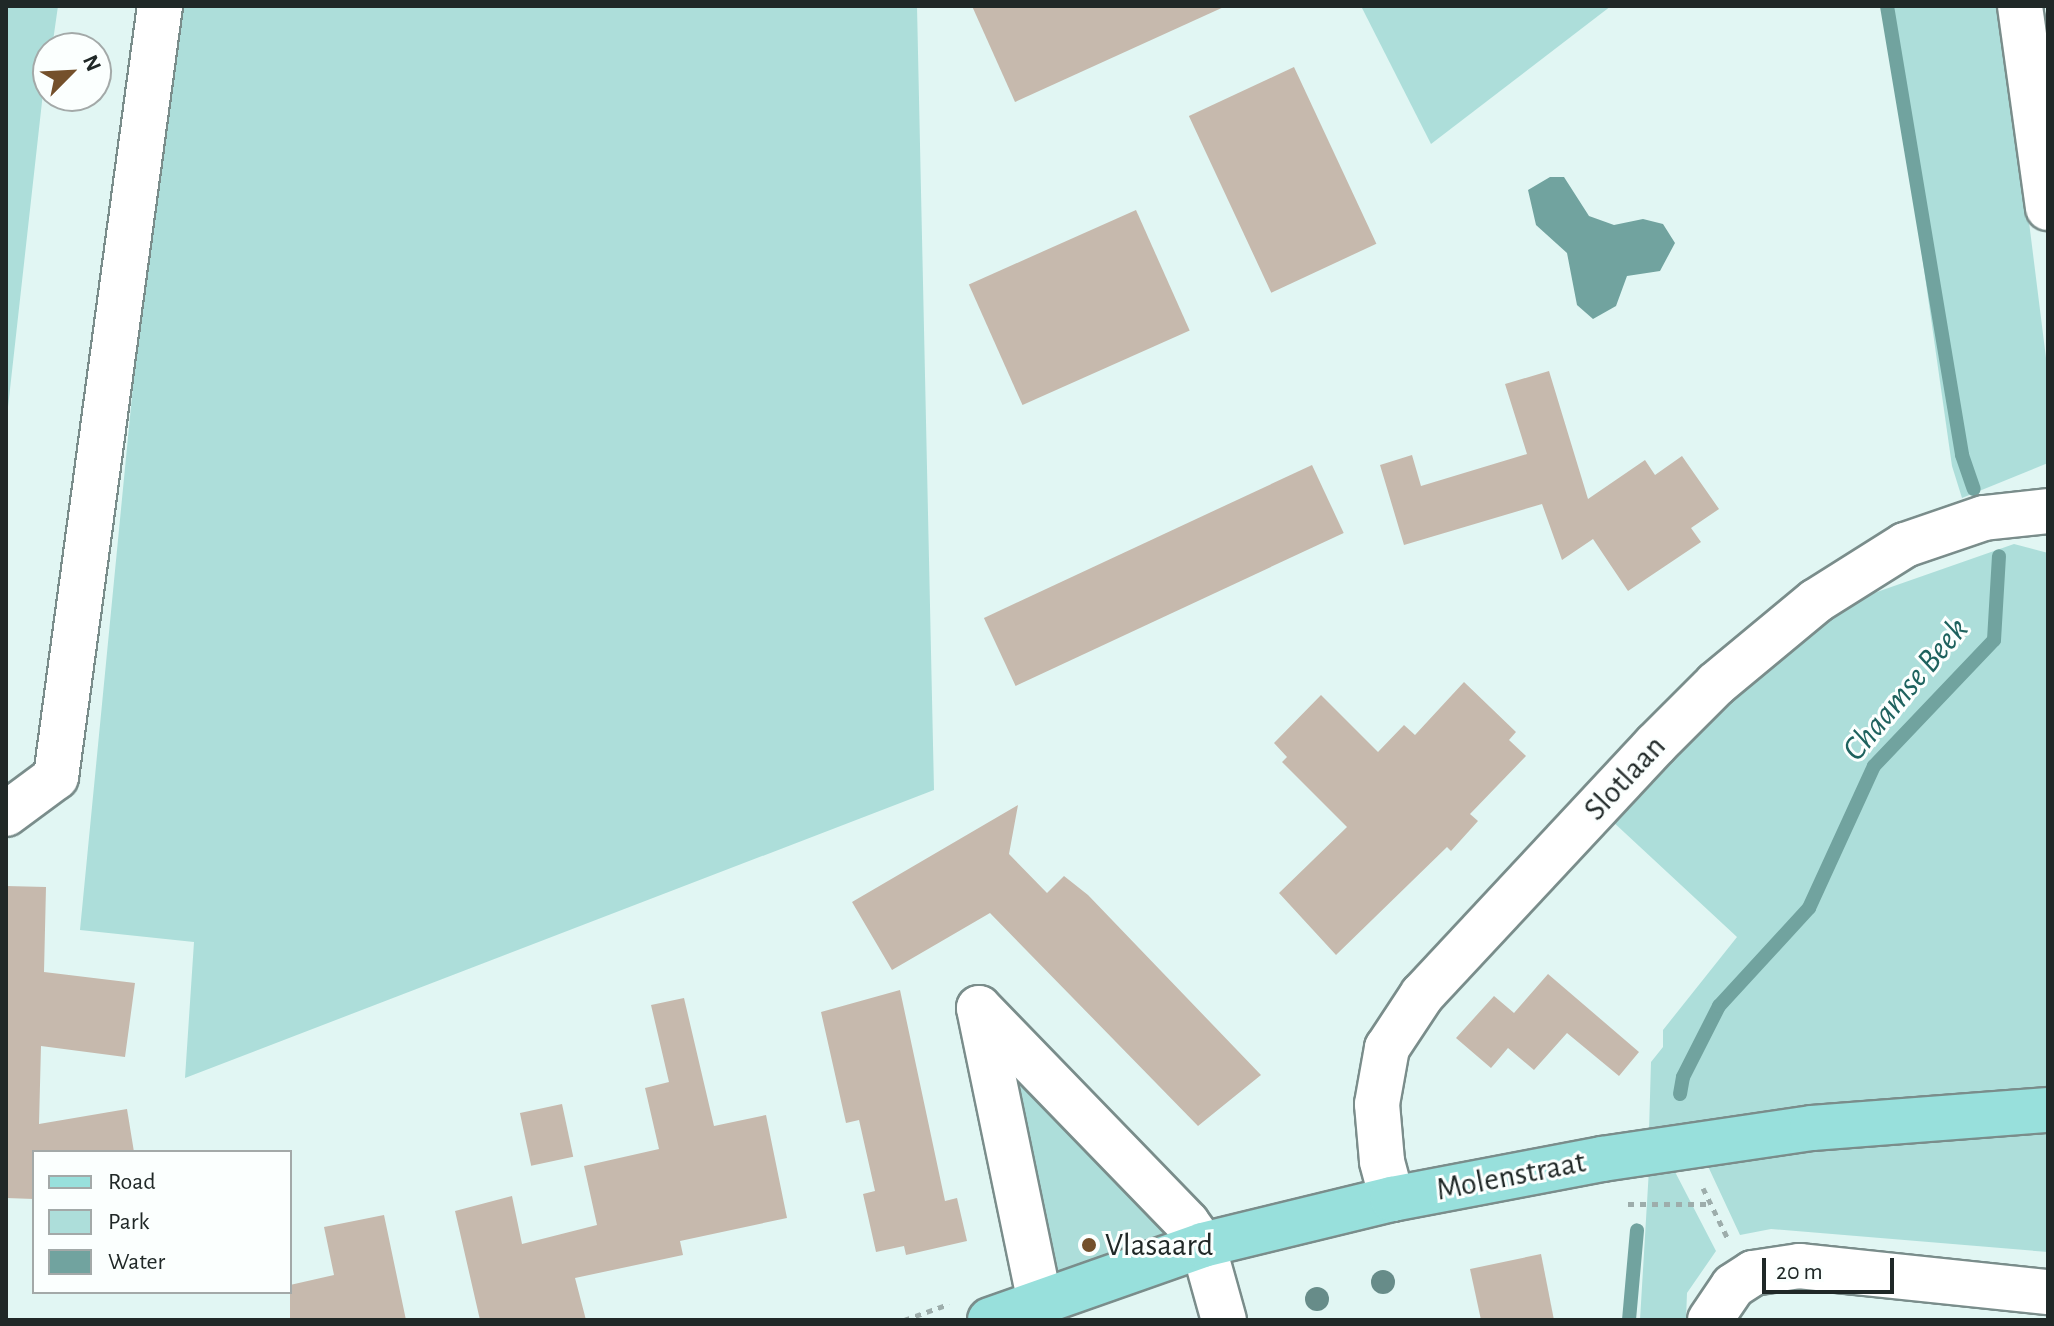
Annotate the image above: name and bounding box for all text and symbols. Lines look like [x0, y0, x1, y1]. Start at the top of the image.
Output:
north arrow [32, 32, 112, 112]
text: N [79, 52, 105, 75]
water label: Chaamse Beek [1834, 610, 1978, 770]
street label: Slotlaan [1576, 728, 1674, 828]
street label: Molenstraat [1433, 1143, 1589, 1209]
legend [32, 1150, 292, 1294]
text: Road [108, 1170, 156, 1194]
text: Park [108, 1210, 149, 1234]
place label: Vlasaard [1105, 1226, 1213, 1264]
marker: Vlasaard [1080, 1236, 1098, 1254]
scale bar [1766, 1242, 1898, 1292]
text: Water [108, 1250, 165, 1274]
text: 20 m [1776, 1260, 1823, 1284]

